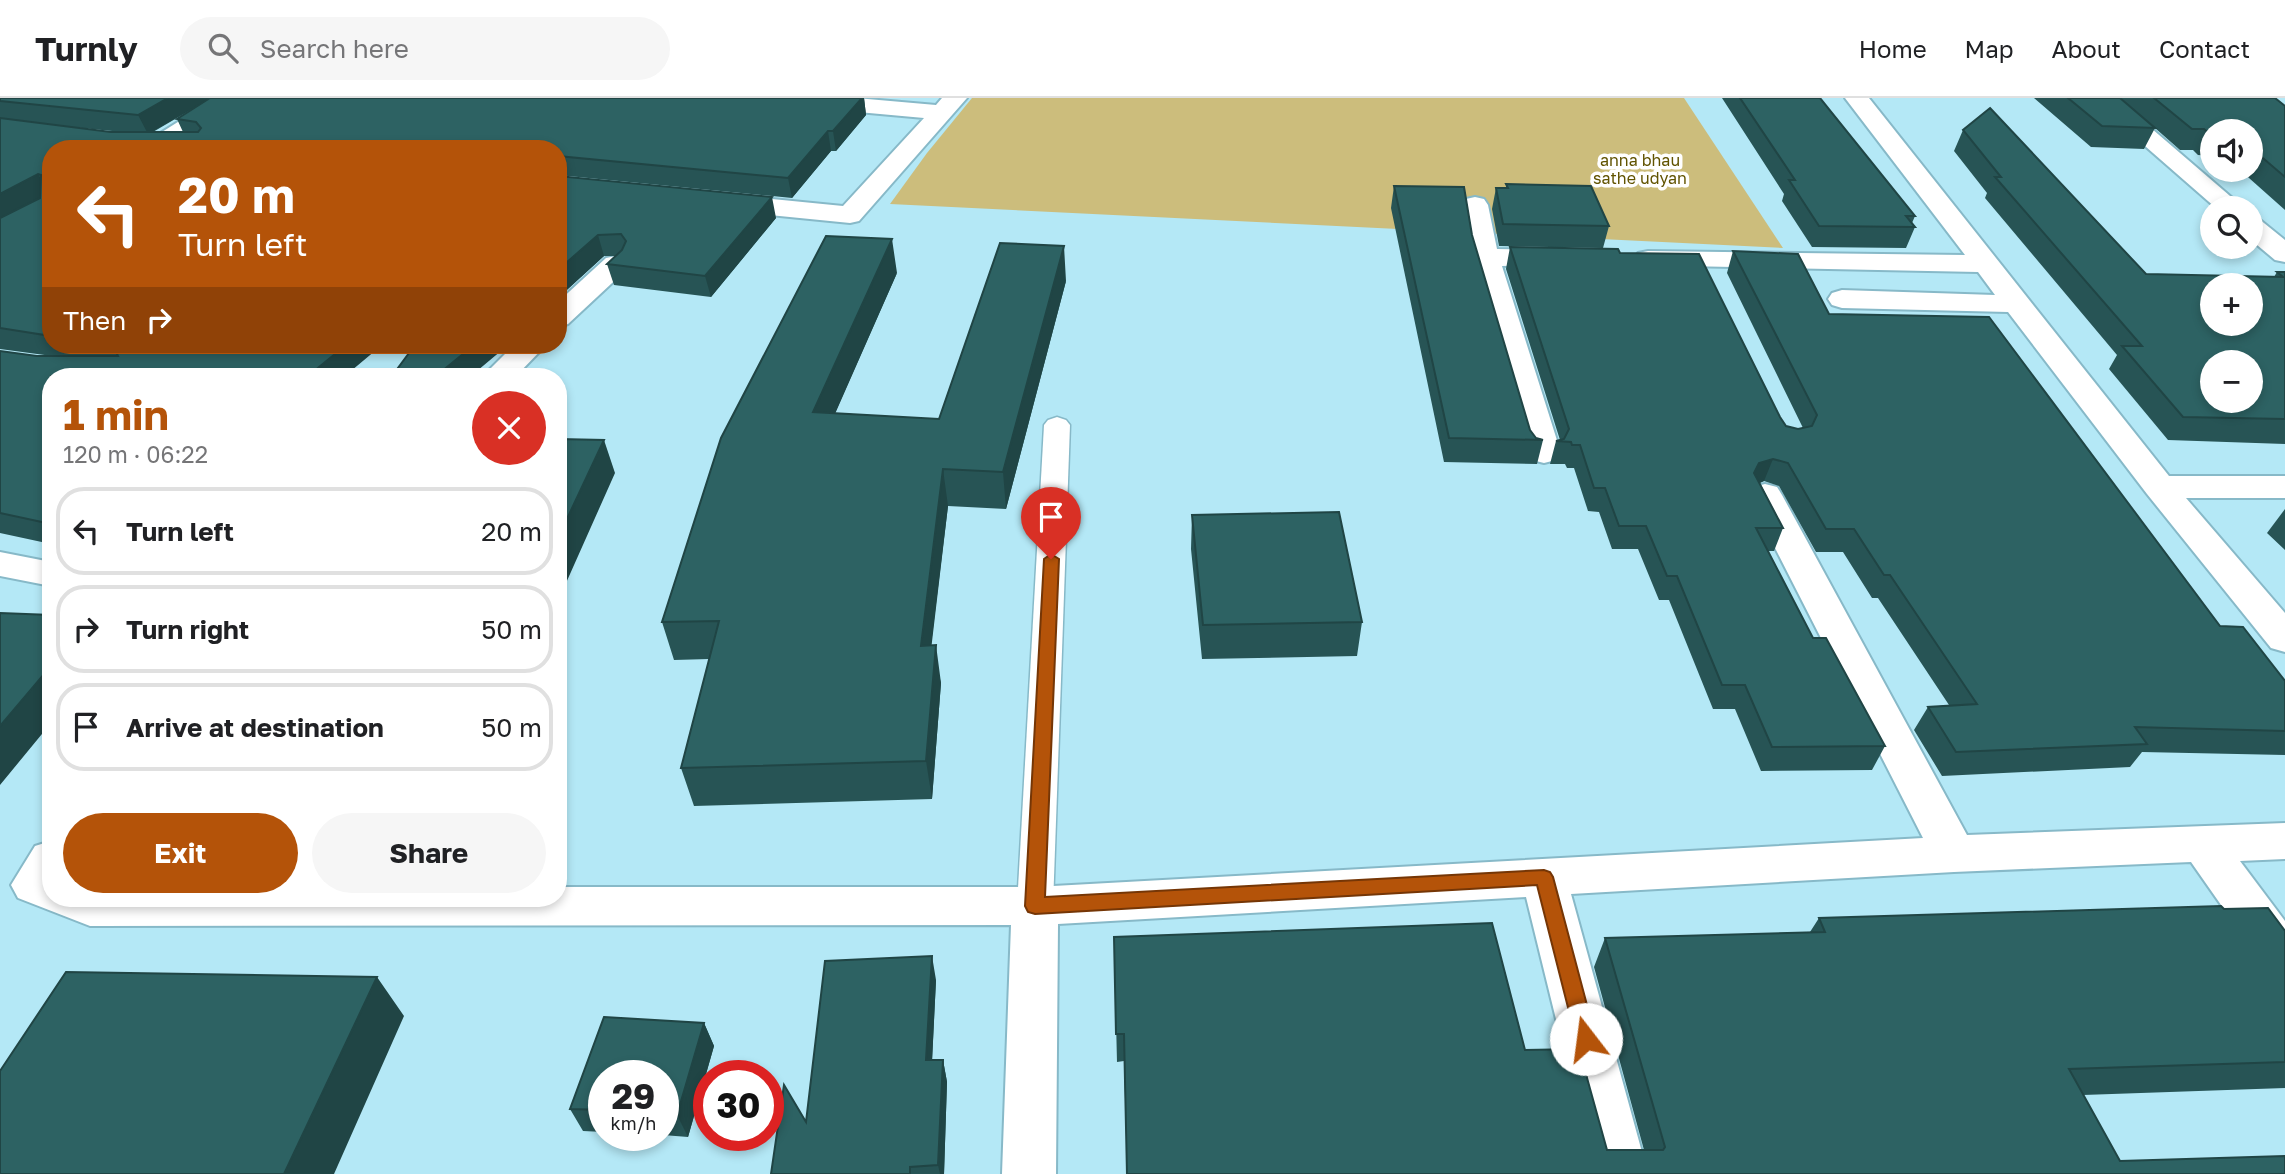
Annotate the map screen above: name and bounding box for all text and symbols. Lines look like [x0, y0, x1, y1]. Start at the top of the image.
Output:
search box [180, 17, 670, 80]
text: Turnly [35, 29, 138, 68]
icon: search [204, 29, 242, 67]
text: Search here [260, 33, 409, 64]
text: Home [1859, 34, 1927, 63]
text: Map [1965, 34, 2014, 63]
text: About [2052, 34, 2121, 63]
text: Contact [2159, 34, 2250, 63]
map controls [2200, 119, 2263, 413]
button: sound [2200, 119, 2263, 182]
park label: anna bhau sathe udyan [1593, 150, 1687, 188]
text: 20 m [178, 165, 295, 224]
icon: left [63, 168, 154, 259]
button: search [2200, 196, 2263, 259]
text: Turn left [178, 225, 307, 263]
button: + [2200, 273, 2263, 336]
icon: right [140, 301, 178, 339]
text: Then [63, 305, 126, 336]
button: − [2200, 350, 2263, 413]
text: 1 min [63, 389, 169, 439]
button: close [472, 391, 546, 465]
text: 120 m · 06:22 [63, 440, 208, 468]
pin [1021, 487, 1081, 559]
icon: arrive [1032, 498, 1070, 536]
icon: left [67, 512, 105, 550]
text: Turn left [126, 516, 234, 547]
text: 20 m [481, 516, 542, 547]
icon: right [67, 610, 105, 648]
text: Turn right [126, 614, 249, 645]
text: 50 m [481, 614, 542, 645]
icon: arrive [67, 708, 105, 746]
text: Arrive at destination [126, 712, 384, 743]
text: 50 m [481, 712, 542, 743]
button: Exit [63, 813, 298, 893]
button: Share [312, 813, 546, 893]
position arrow [1549, 1002, 1623, 1076]
speed limit sign: 30 [693, 1060, 784, 1151]
text: 29 [612, 1075, 655, 1117]
text: km/h [611, 1112, 656, 1134]

